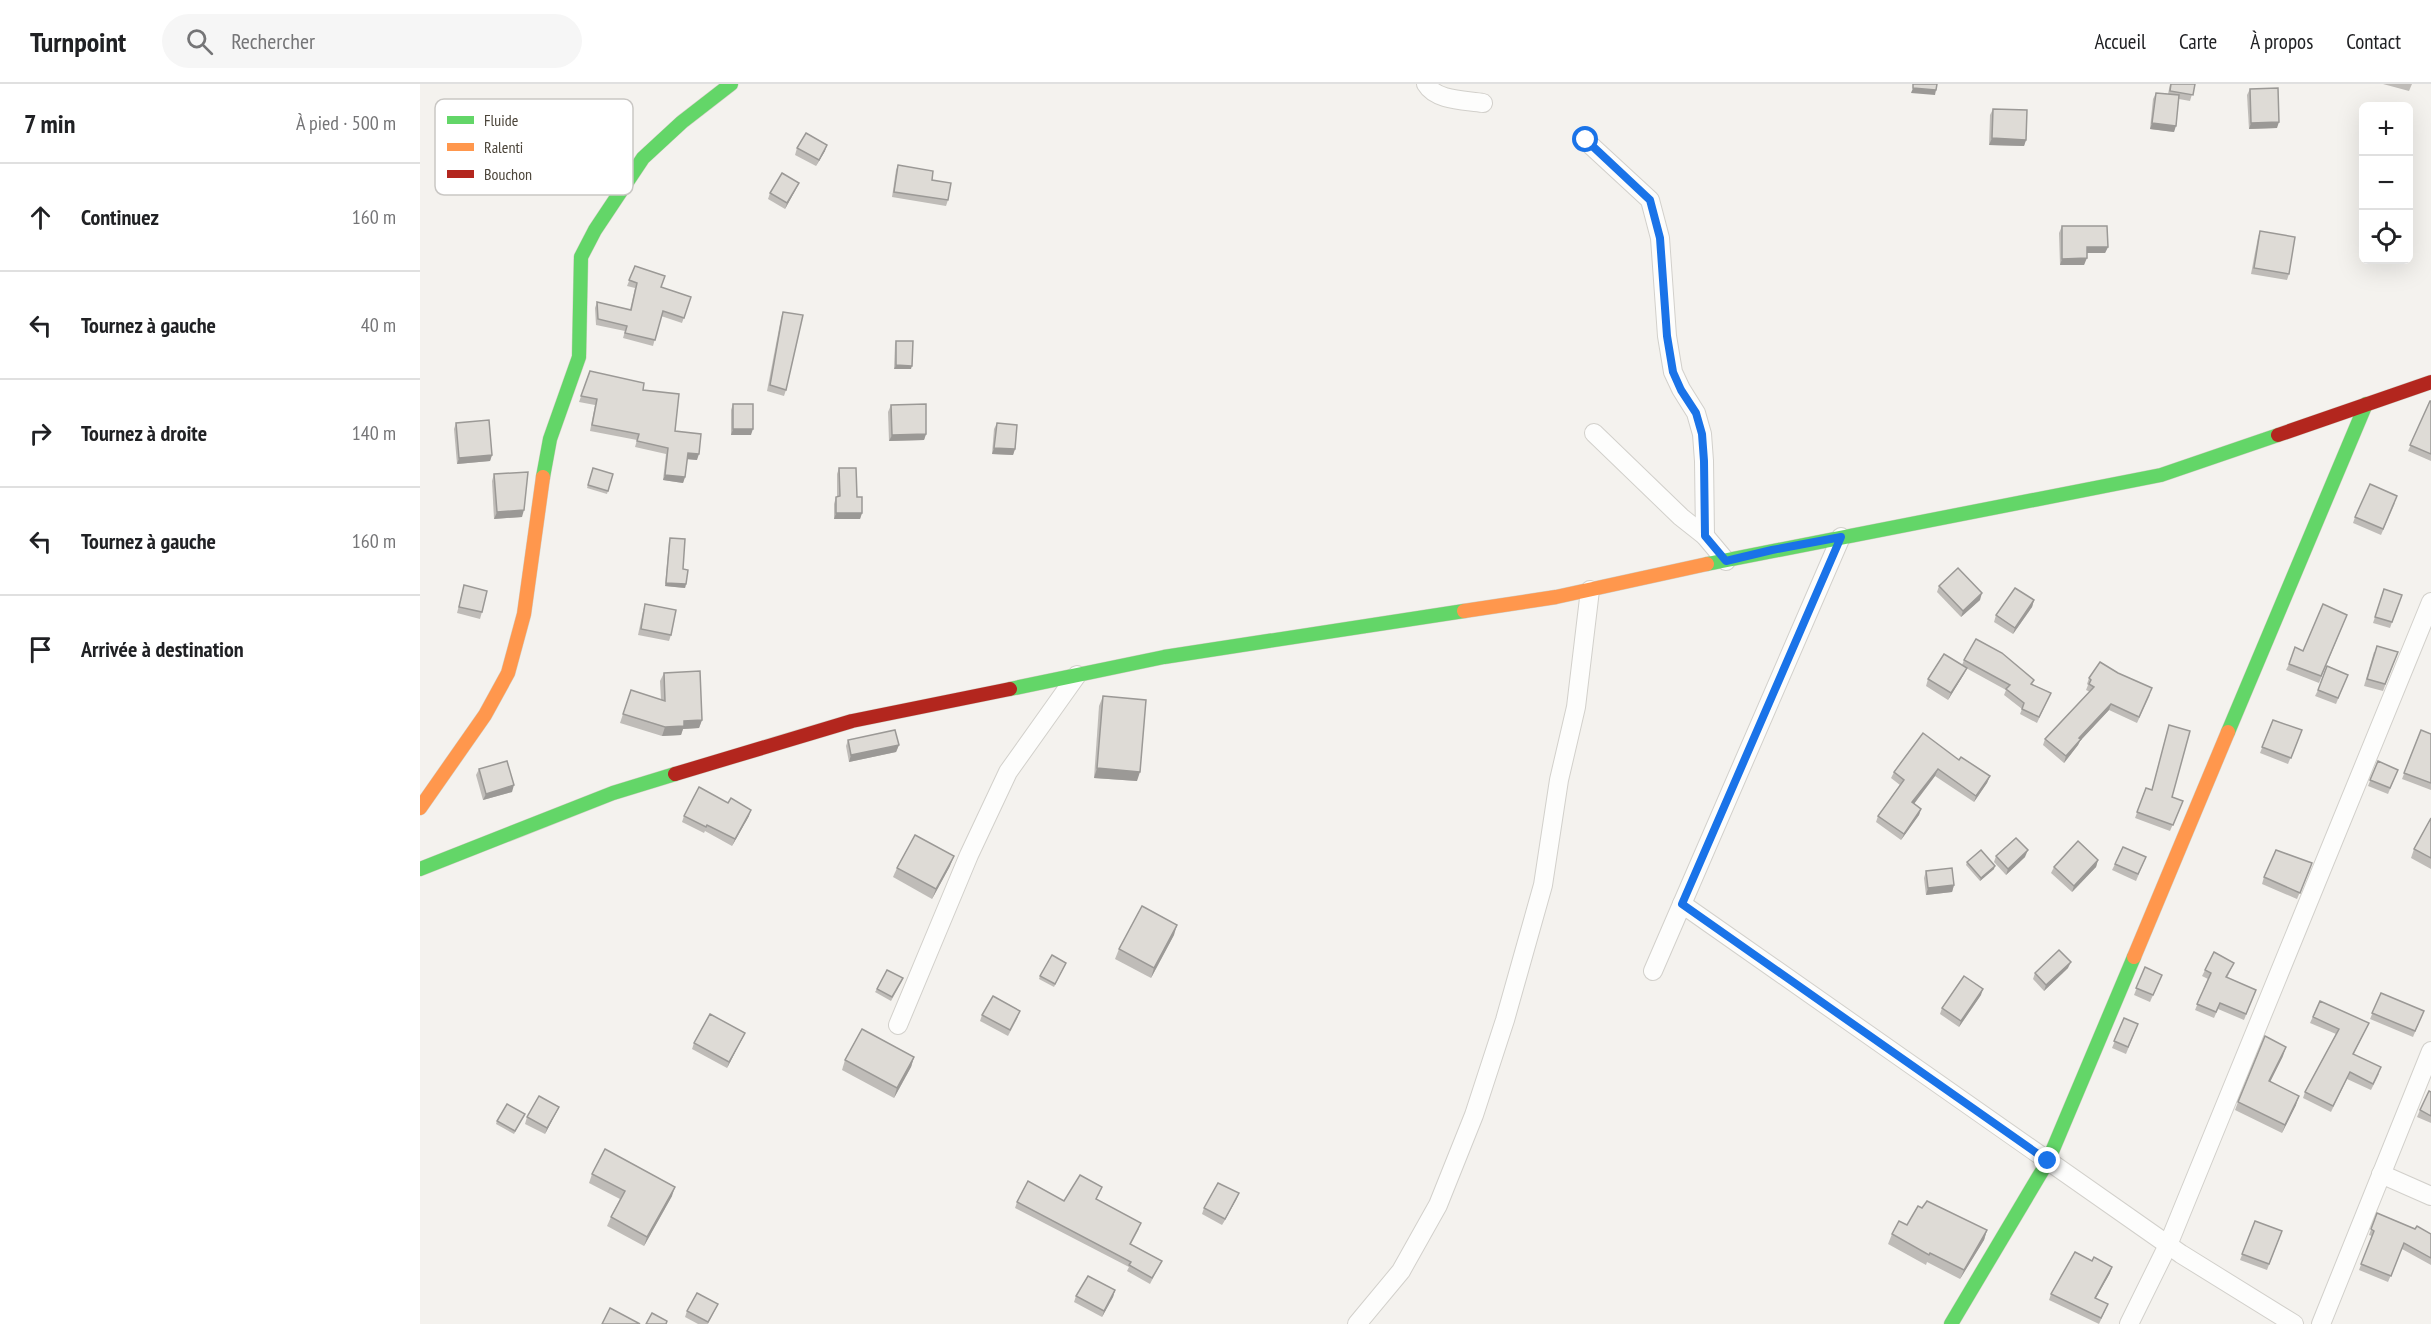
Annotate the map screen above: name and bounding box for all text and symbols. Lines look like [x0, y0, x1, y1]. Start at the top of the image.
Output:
search box [162, 14, 582, 68]
text: Turnpoint [30, 23, 126, 60]
icon: search [183, 25, 216, 58]
text: Rechercher [231, 27, 315, 55]
text: Accueil [2094, 28, 2146, 55]
text: Carte [2179, 28, 2217, 55]
text: À propos [2250, 28, 2313, 55]
text: Contact [2346, 28, 2401, 55]
legend [435, 99, 633, 195]
map controls [2359, 102, 2413, 264]
button: + [2359, 102, 2413, 156]
text: 7 min [24, 107, 75, 140]
text: À pied · 500 m [296, 110, 396, 136]
text: Fluide [484, 110, 518, 130]
route start [1572, 126, 1598, 152]
text: Ralenti [484, 137, 523, 157]
button: − [2359, 156, 2413, 210]
text: Bouchon [484, 164, 532, 184]
icon: ahead [24, 201, 57, 234]
text: Continuez [81, 203, 159, 231]
text: 160 m [352, 204, 396, 230]
button: locate [2359, 210, 2413, 264]
icon: left [24, 309, 57, 342]
text: Tournez à gauche [81, 311, 216, 339]
text: 40 m [361, 312, 396, 338]
icon: right [24, 417, 57, 450]
text: Tournez à droite [81, 419, 207, 447]
text: 140 m [352, 420, 396, 446]
icon: left [24, 525, 57, 558]
text: Tournez à gauche [81, 527, 216, 555]
text: 160 m [352, 528, 396, 554]
icon: arrive [24, 633, 57, 666]
text: Arrivée à destination [81, 635, 244, 663]
route end [2034, 1147, 2060, 1173]

